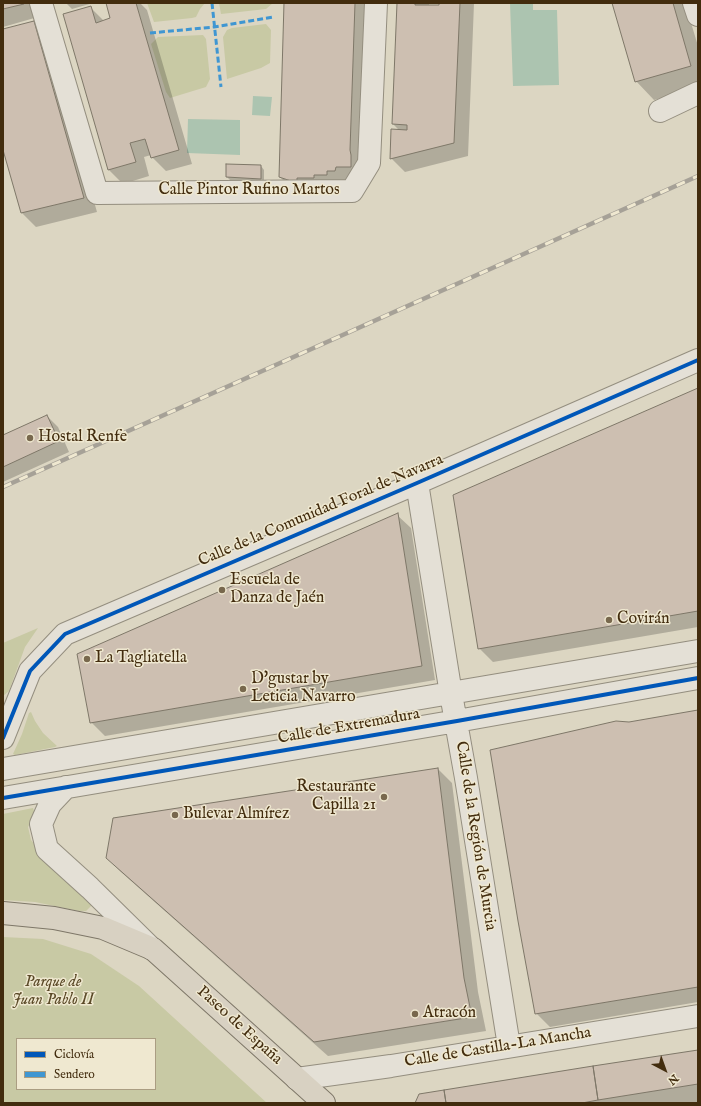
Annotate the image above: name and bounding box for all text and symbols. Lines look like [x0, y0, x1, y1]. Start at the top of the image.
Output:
street label: Calle Pintor Rufino Martos [158, 181, 340, 201]
place label: Hostal Renfe [38, 428, 127, 448]
marker: Hostal Renfe [25, 433, 35, 443]
street label: Calle de la Comunidad Foral de Navarra [196, 451, 446, 571]
place label: Escuela de Danza de Jaén [230, 571, 324, 609]
marker: Escuela de Danza de Jaén [217, 585, 227, 595]
place label: Covirán [617, 610, 670, 630]
marker: Covirán [604, 615, 614, 625]
place label: La Tagliatella [95, 649, 187, 669]
marker: La Tagliatella [82, 654, 92, 664]
place label: D'gustar by Leticia Navarro [251, 670, 356, 708]
marker: D'gustar by Leticia Navarro [238, 684, 248, 694]
street label: Calle de Extremadura [277, 705, 421, 749]
street label: Calle de la Región de Murcia [451, 740, 499, 932]
place label: Restaurante Capilla 21 [296, 778, 376, 816]
marker: Restaurante Capilla 21 [379, 792, 389, 802]
place label: Bulevar Almírez [183, 805, 289, 825]
marker: Bulevar Almírez [170, 810, 180, 820]
park label: Parque de Juan Pablo II [12, 973, 94, 1011]
street label: Paseo de España [192, 983, 286, 1069]
place label: Atracón [423, 1004, 476, 1024]
marker: Atracón [410, 1009, 420, 1019]
street label: Calle de Castilla-La Mancha [403, 1024, 593, 1072]
legend [16, 1038, 156, 1090]
text: Ciclovía [54, 1047, 94, 1062]
north arrow [645, 1050, 685, 1090]
text: Sendero [54, 1067, 95, 1082]
text: N [665, 1071, 681, 1087]

